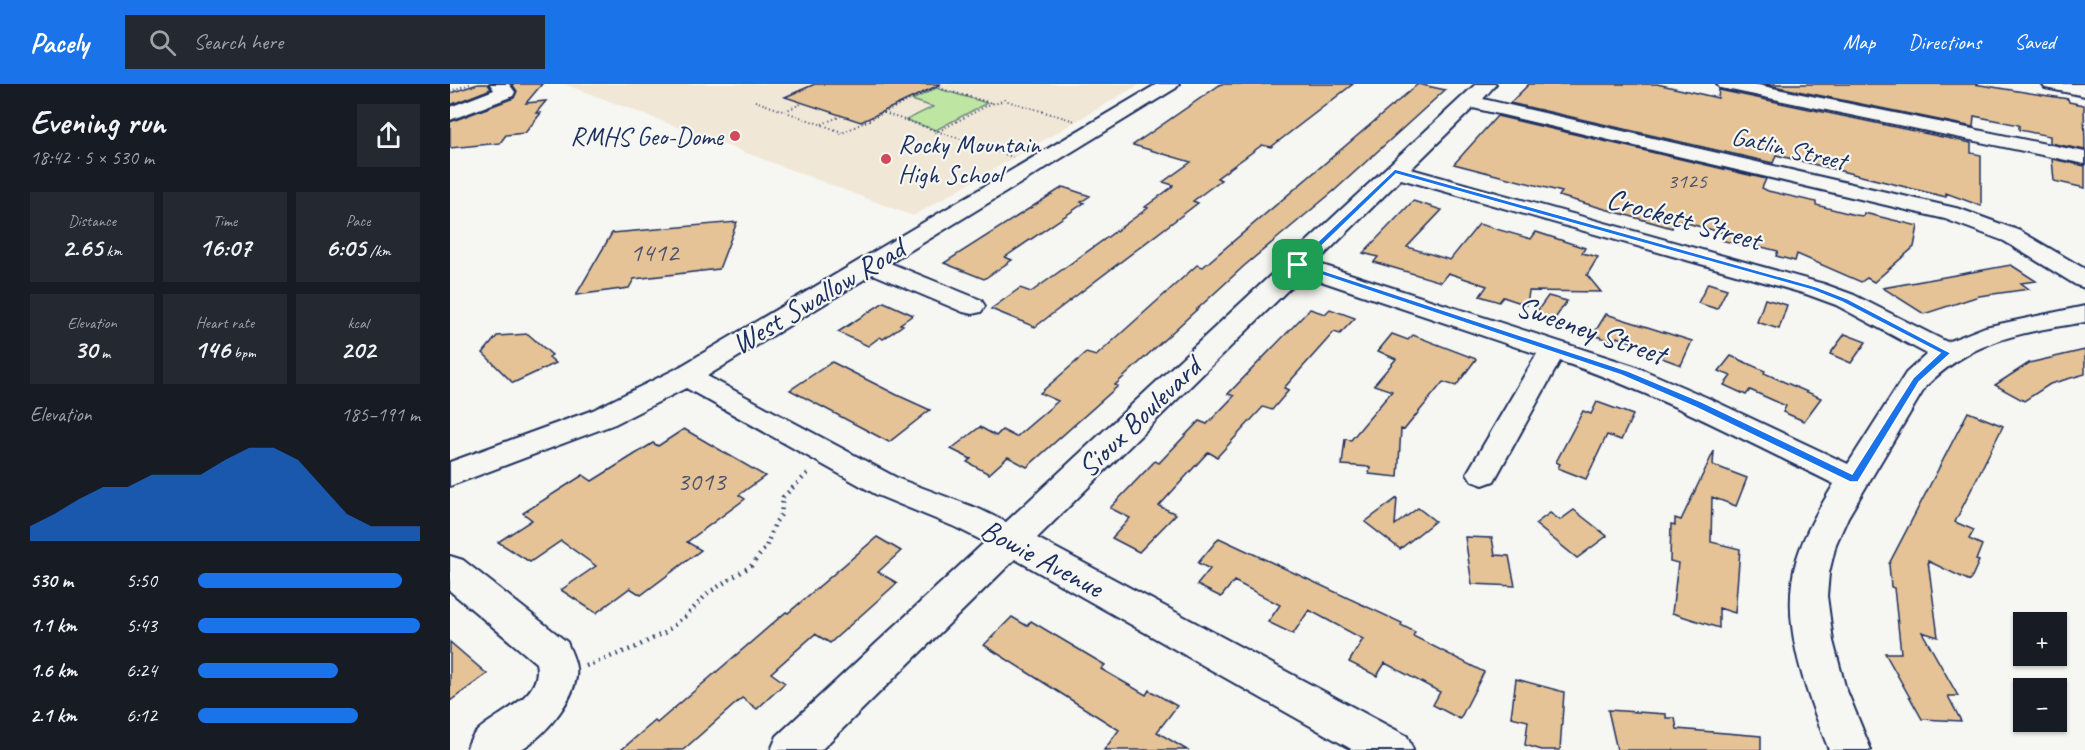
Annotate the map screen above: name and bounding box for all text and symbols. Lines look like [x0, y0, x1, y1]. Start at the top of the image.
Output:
search box [125, 15, 545, 69]
text: Pacely [30, 25, 89, 60]
icon: search [146, 26, 179, 59]
text: Search here [194, 28, 283, 56]
text: Map [1843, 29, 1875, 55]
text: Directions [1908, 29, 1981, 55]
text: Saved [2014, 29, 2055, 55]
text: Evening run [30, 101, 165, 143]
button: share [357, 104, 420, 167]
street label: Gatlin Street [1728, 119, 1853, 178]
place label: RMHS Geo-Dome [570, 120, 725, 153]
place label: Rocky Mountain High School [898, 128, 1042, 191]
marker: RMHS Geo-Dome [728, 129, 742, 143]
text: 18:42 · 5 × 530 m [30, 145, 154, 170]
marker: Rocky Mountain High School [879, 152, 893, 166]
house number: 3125 [1667, 167, 1708, 195]
street label: Crockett Street [1603, 179, 1768, 260]
text: Distance [68, 211, 116, 231]
text: Time [213, 211, 237, 231]
text: Pace [346, 211, 370, 231]
street label: West Swallow Road [725, 227, 915, 362]
text: 2.65 [62, 231, 102, 264]
text: 16:07 [199, 231, 251, 264]
text: 6:05 [325, 231, 366, 264]
house number: 1412 [630, 235, 680, 269]
pin [1272, 239, 1323, 290]
text: km [102, 241, 122, 261]
text: /km [366, 241, 391, 261]
icon: arrive [1281, 248, 1314, 281]
street label: Sweeney Street [1512, 287, 1674, 374]
text: Elevation [67, 313, 117, 333]
text: Heart rate [196, 313, 254, 333]
text: kcal [347, 313, 369, 333]
text: 30 [74, 333, 97, 366]
text: 146 [194, 333, 230, 366]
text: 202 [340, 333, 376, 366]
text: m [97, 343, 110, 363]
text: bpm [230, 343, 256, 363]
street label: Sioux Boulevard [1069, 346, 1212, 485]
text: Elevation [30, 402, 92, 427]
text: 185–191 m [341, 402, 420, 427]
house number: 3013 [677, 464, 727, 498]
street label: Bowie Avenue [974, 510, 1112, 607]
text: 530 m [30, 568, 73, 593]
text: 5:50 [126, 568, 157, 593]
map controls [2013, 612, 2067, 732]
button: + [2013, 612, 2067, 666]
text: 1.1 km [30, 613, 77, 638]
text: 5:43 [126, 613, 157, 638]
text: 1.6 km [30, 658, 77, 683]
text: 6:24 [126, 658, 157, 683]
button: − [2013, 678, 2067, 732]
text: 2.1 km [30, 703, 77, 728]
text: 6:12 [126, 703, 157, 728]

